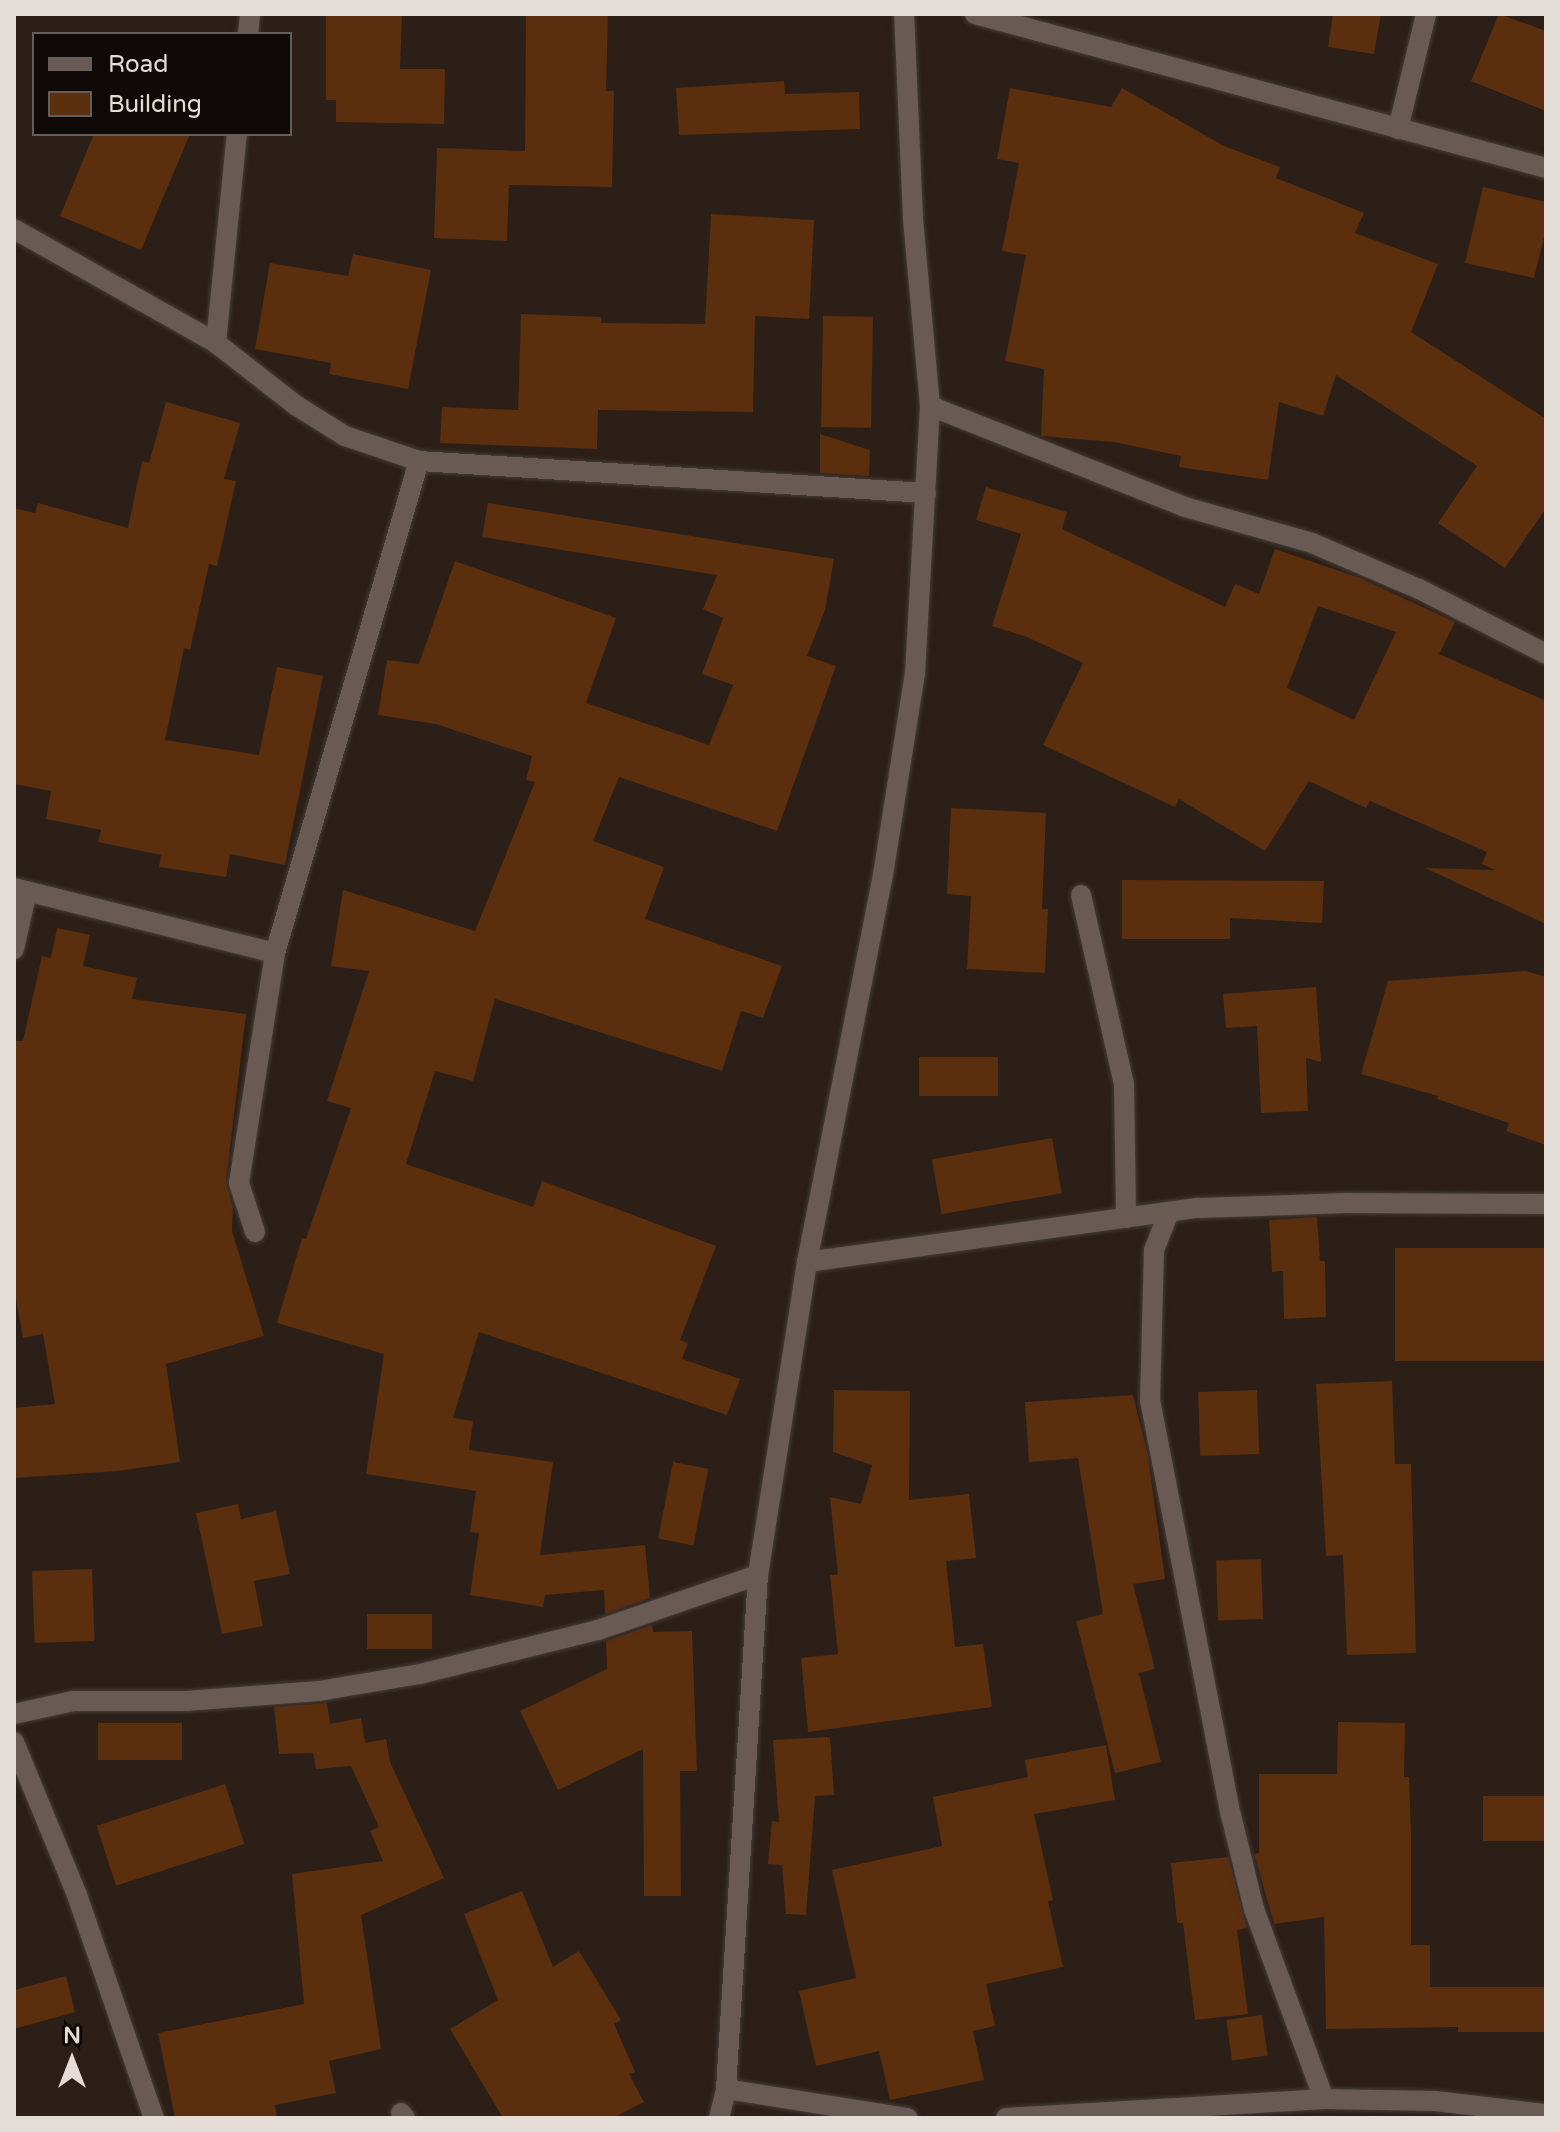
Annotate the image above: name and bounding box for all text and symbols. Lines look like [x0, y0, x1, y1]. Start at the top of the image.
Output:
legend [32, 32, 292, 136]
text: Road [108, 50, 168, 79]
text: Building [108, 90, 202, 119]
north arrow [32, 2020, 112, 2100]
text: N [63, 2023, 81, 2049]

